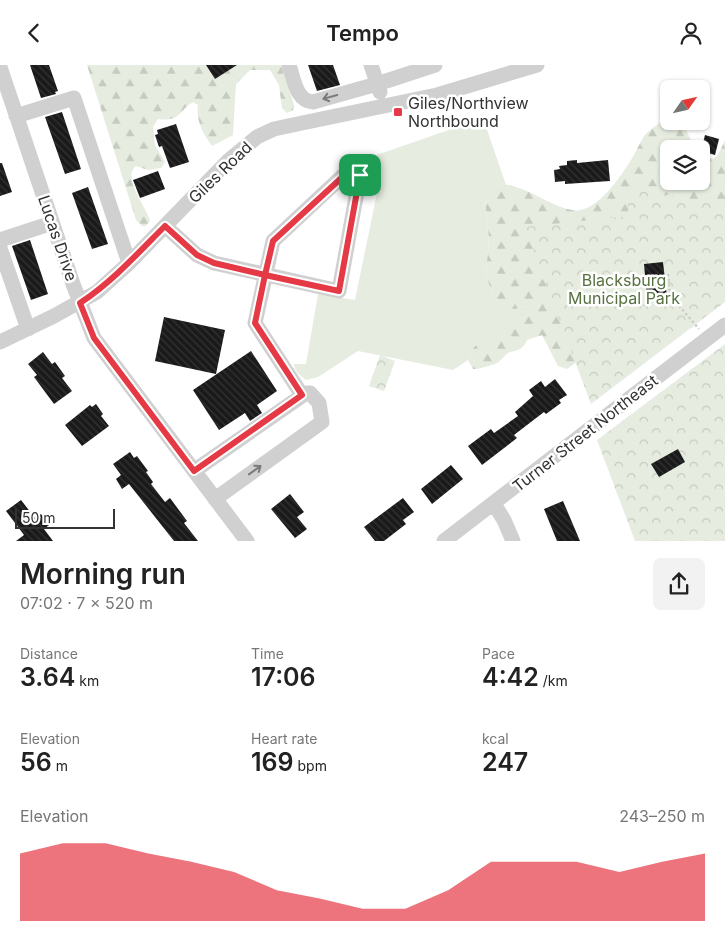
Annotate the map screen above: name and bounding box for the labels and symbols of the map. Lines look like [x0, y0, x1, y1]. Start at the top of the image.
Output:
north arrow [660, 80, 710, 130]
one-way arrow [323, 93, 339, 102]
place label: Giles/Northview Northbound [408, 93, 529, 131]
marker: Giles/Northview Northbound [392, 106, 404, 118]
street label: Giles Road [184, 137, 256, 207]
pin [339, 154, 381, 196]
street label: Lucas Drive [34, 192, 82, 284]
park label: Blacksburg Municipal Park [568, 270, 680, 308]
street label: Turner Street Northeast [508, 370, 662, 496]
one-way arrow [248, 465, 261, 476]
scale bar [15, 506, 115, 529]

